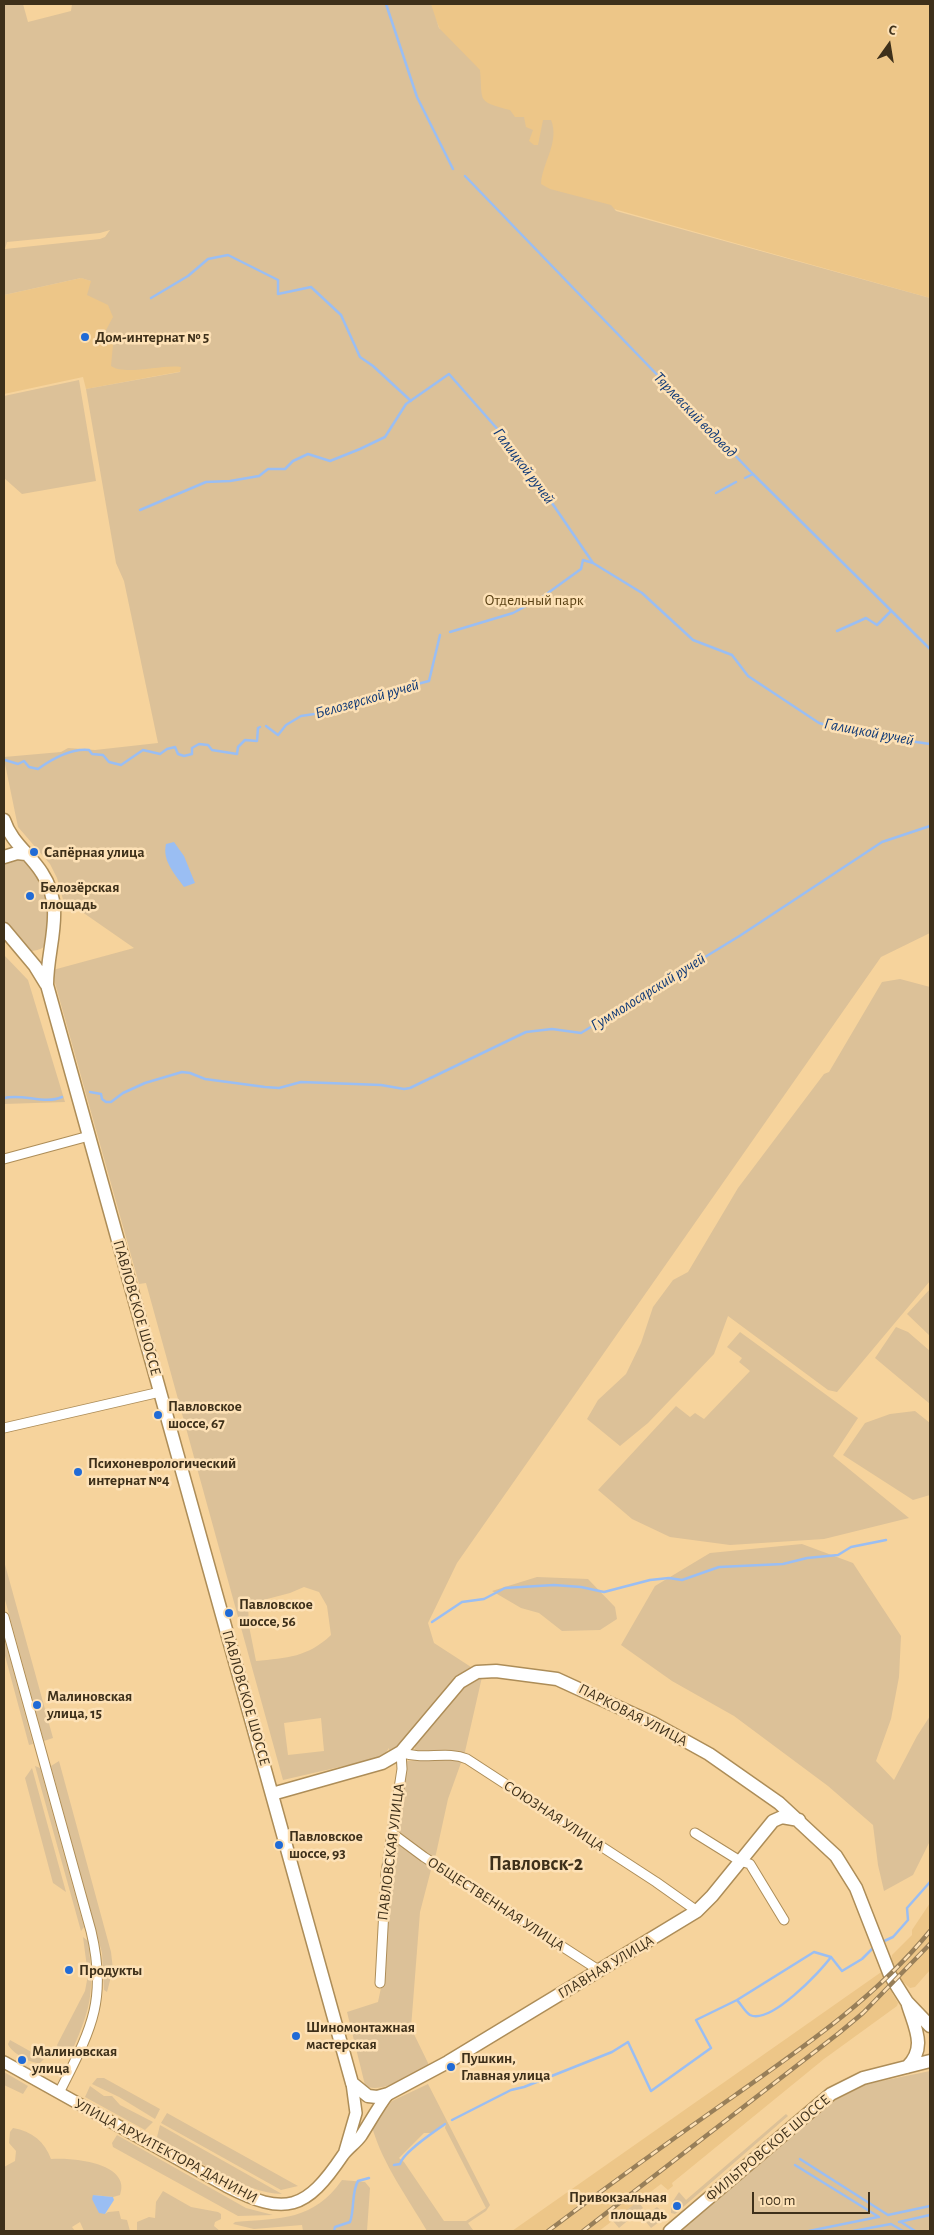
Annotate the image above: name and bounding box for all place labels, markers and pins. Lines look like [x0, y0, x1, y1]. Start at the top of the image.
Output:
place label: Дом-интернат № 5 [95, 328, 209, 346]
marker: Дом-интернат № 5 [79, 331, 91, 343]
place label: Сапёрная улица [44, 843, 145, 861]
marker: Сапёрная улица [28, 846, 40, 858]
place label: Белозёрская площадь [40, 878, 119, 913]
marker: Белозёрская площадь [24, 890, 36, 902]
place label: Павловское шоссе, 67 [168, 1397, 242, 1432]
marker: Павловское шоссе, 67 [152, 1409, 164, 1421]
place label: Психоневрологический интернат №4 [88, 1454, 236, 1489]
marker: Психоневрологический интернат №4 [72, 1466, 84, 1478]
place label: Павловское шоссе, 56 [239, 1595, 313, 1630]
marker: Павловское шоссе, 56 [223, 1607, 235, 1619]
place label: Малиновская улица, 15 [47, 1687, 132, 1722]
marker: Малиновская улица, 15 [31, 1699, 43, 1711]
place label: Павловское шоссе, 93 [289, 1827, 363, 1862]
marker: Павловское шоссе, 93 [273, 1839, 285, 1851]
place label: Продукты [79, 1961, 142, 1979]
marker: Продукты [63, 1964, 75, 1976]
place label: Шиномонтажная мастерская [306, 2018, 415, 2053]
marker: Шиномонтажная мастерская [290, 2030, 302, 2042]
place label: Малиновская улица [32, 2042, 117, 2077]
place label: Пушкин, Главная улица [461, 2049, 550, 2084]
marker: Малиновская улица [16, 2054, 28, 2066]
marker: Пушкин, Главная улица [445, 2061, 457, 2073]
place label: Привокзальная площадь [569, 2188, 667, 2223]
marker: Привокзальная площадь [671, 2200, 683, 2212]

